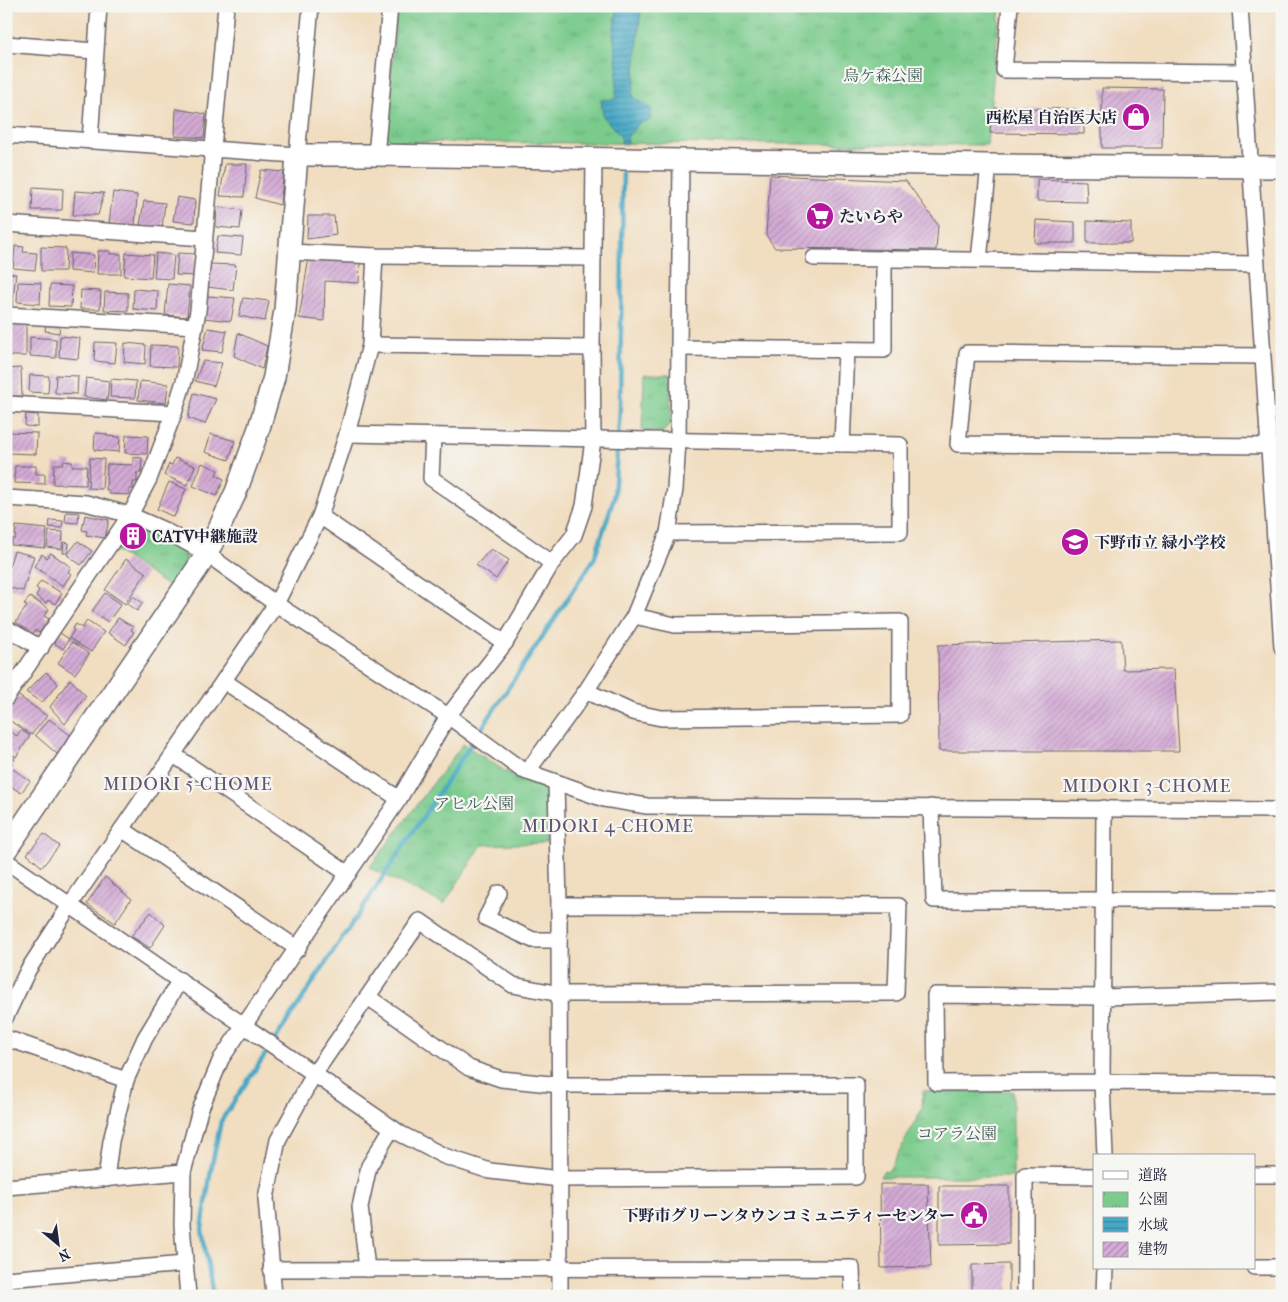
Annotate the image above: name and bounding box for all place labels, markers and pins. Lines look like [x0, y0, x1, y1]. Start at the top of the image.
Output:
shop icon: 西松屋 自治医大店 [1121, 102, 1151, 132]
place label: 西松屋 自治医大店 [986, 108, 1117, 127]
supermarket icon: たいらや [805, 201, 835, 231]
place label: たいらや [839, 207, 903, 226]
building icon: CATV中継施設 [118, 521, 148, 551]
place label: CATV中継施設 [152, 527, 258, 546]
school or university icon: 下野市立 緑小学校 [1060, 527, 1090, 557]
place label: 下野市立 緑小学校 [1094, 533, 1226, 552]
public building icon: 下野市グリーンタウンコミュニティーセンター [959, 1200, 989, 1230]
place label: 下野市グリーンタウンコミュニティーセンター [623, 1206, 955, 1225]

